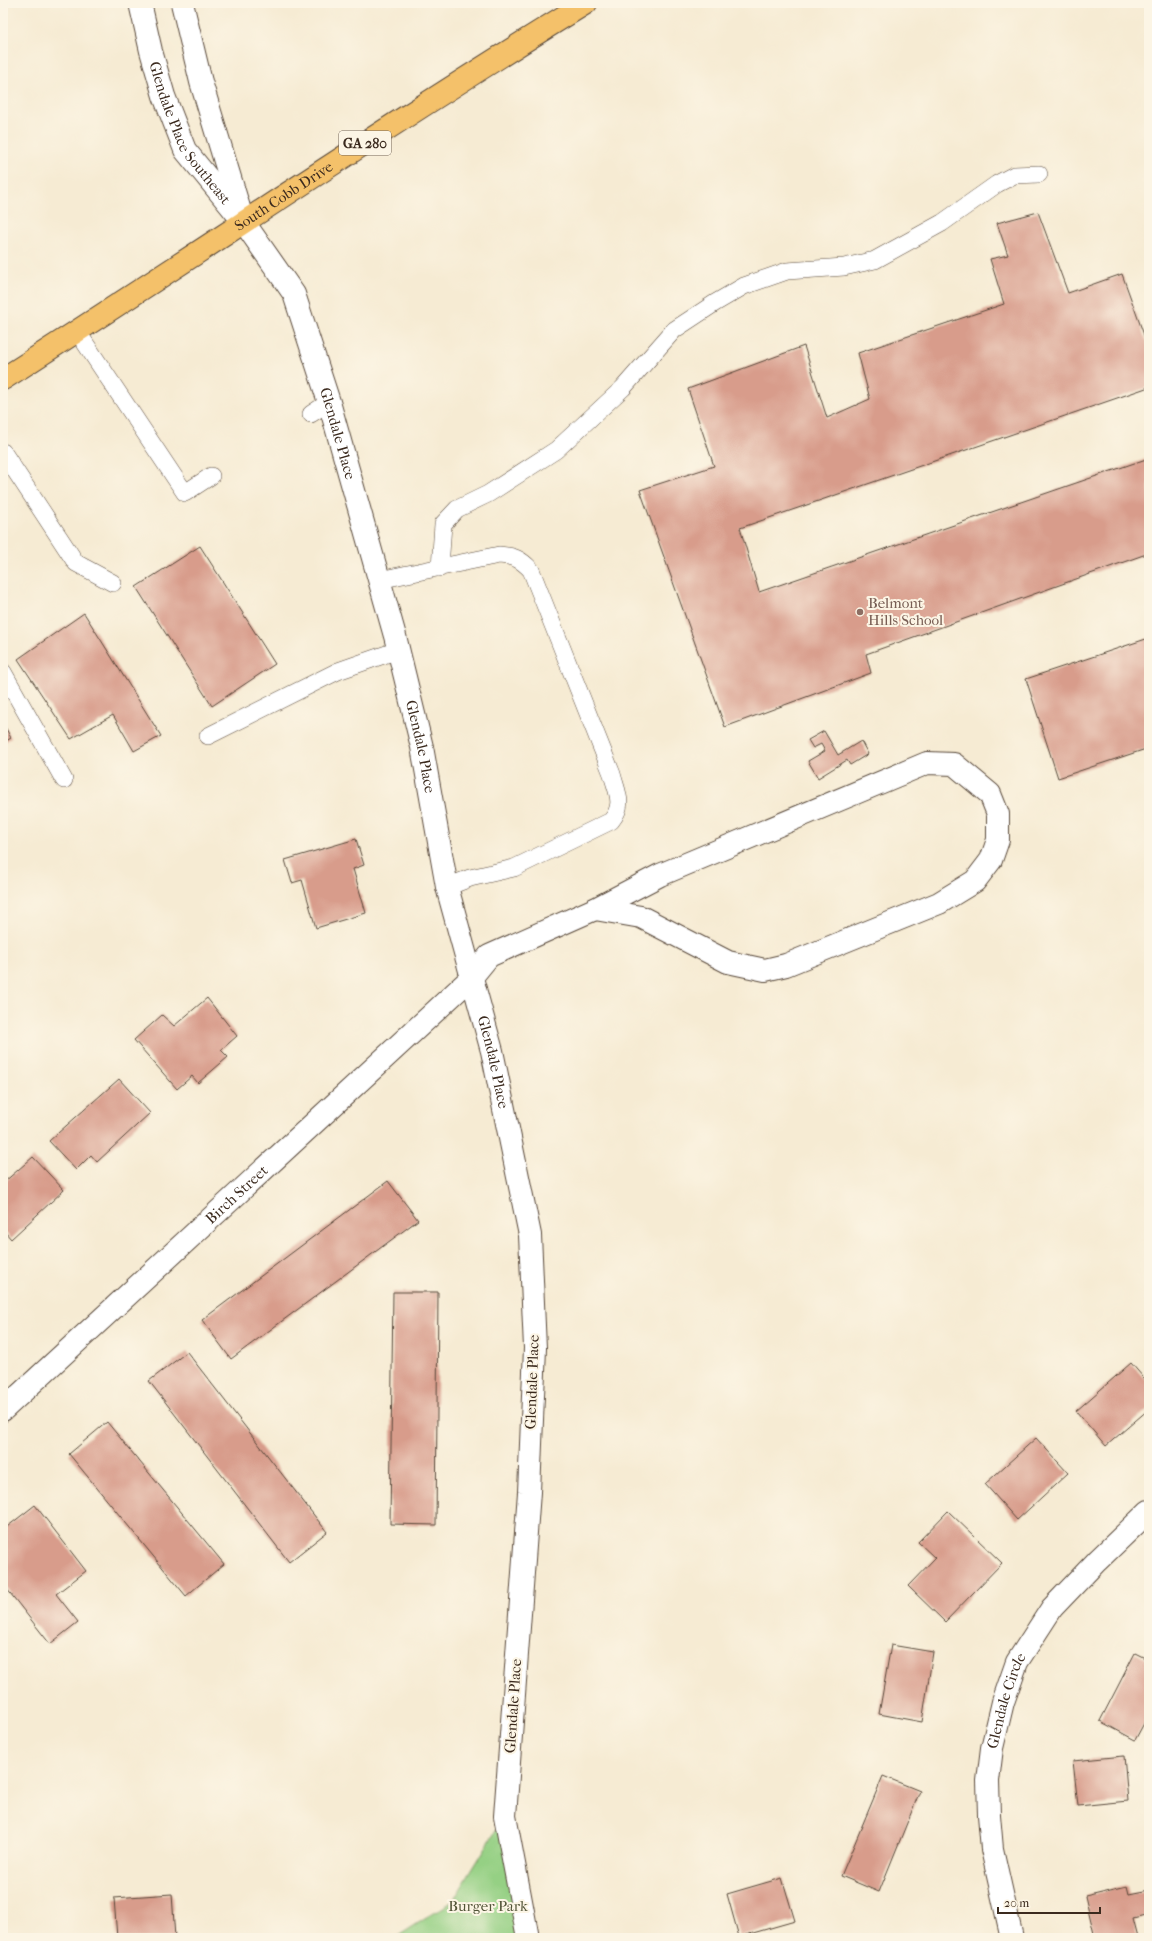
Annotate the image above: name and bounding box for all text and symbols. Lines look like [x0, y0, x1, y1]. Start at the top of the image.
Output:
street label: Glendale Place Southeast [146, 59, 235, 208]
road number: GA 280 [339, 131, 391, 155]
street label: South Cobb Drive [231, 157, 337, 235]
street label: Glendale Place [316, 385, 360, 482]
place label: Belmont Hills School [868, 594, 943, 629]
marker: Belmont Hills School [855, 607, 865, 617]
street label: Glendale Place [402, 698, 439, 795]
street label: Glendale Place [474, 1014, 513, 1111]
street label: Birch Street [202, 1161, 272, 1228]
street label: Glendale Place [521, 1334, 543, 1430]
street label: Glendale Circle [983, 1649, 1030, 1750]
street label: Glendale Place [501, 1658, 525, 1754]
scale bar [998, 1889, 1100, 1915]
text: 20 m [1004, 1896, 1029, 1910]
park label: Burger Park [448, 1897, 528, 1915]

